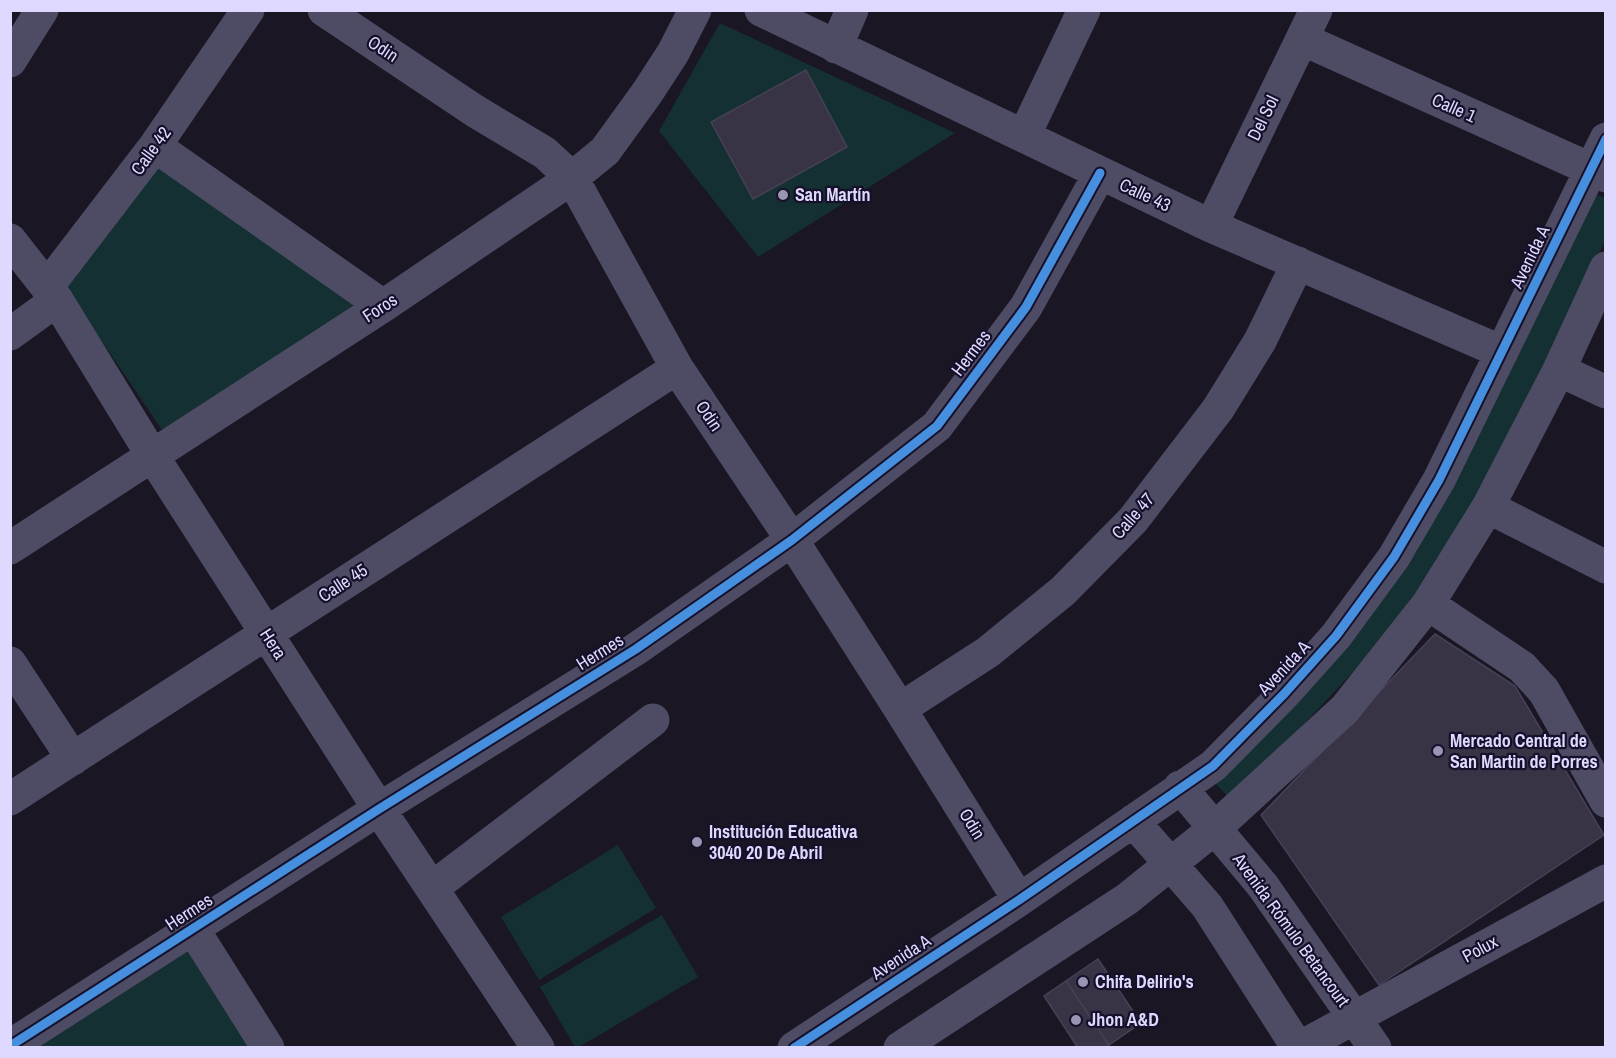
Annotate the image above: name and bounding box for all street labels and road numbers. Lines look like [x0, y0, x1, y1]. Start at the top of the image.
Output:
street label: Odin [363, 29, 404, 68]
street label: Calle 1 [1428, 87, 1481, 129]
street label: Del Sol [1241, 91, 1284, 145]
street label: Calle 42 [125, 121, 177, 180]
street label: Calle 43 [1115, 172, 1175, 217]
street label: Avenida A [1503, 221, 1556, 293]
street label: Foros [357, 287, 402, 328]
street label: Hermes [945, 325, 996, 381]
street label: Odin [690, 395, 729, 436]
street label: Calle 47 [1105, 487, 1160, 544]
street label: Calle 45 [313, 557, 372, 608]
street label: Hera [254, 624, 293, 664]
street label: Hermes [571, 627, 628, 676]
street label: Avenida A [1251, 635, 1316, 701]
street label: Odin [953, 804, 992, 844]
street label: Avenida Rómulo Betancourt [1227, 847, 1356, 1012]
street label: Hermes [160, 887, 217, 936]
street label: Avenida A [865, 928, 936, 986]
street label: Polux [1458, 929, 1502, 968]

